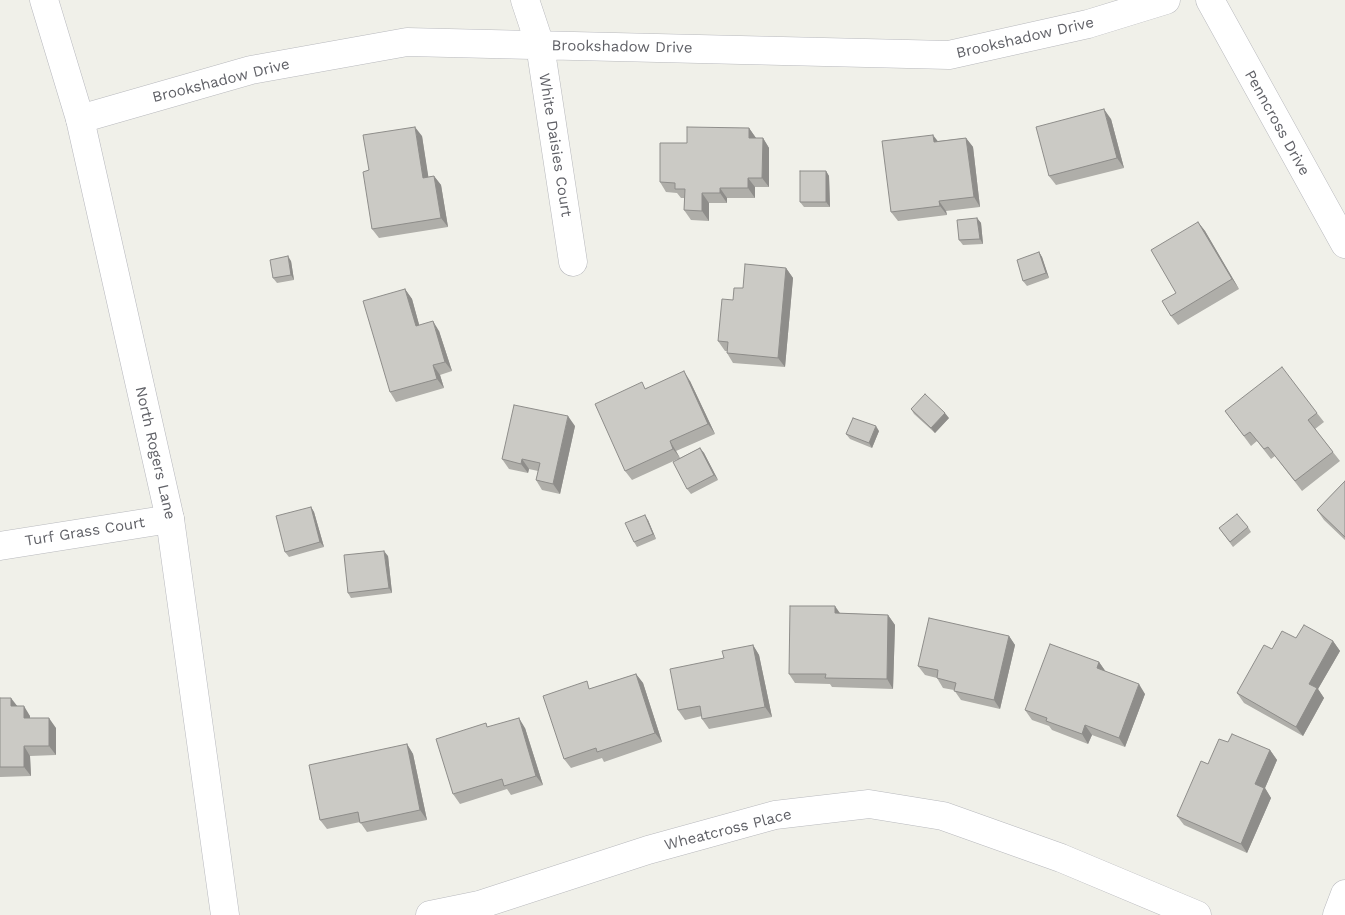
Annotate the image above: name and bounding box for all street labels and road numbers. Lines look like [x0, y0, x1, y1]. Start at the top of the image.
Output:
street label: Brookshadow Drive [954, 13, 1096, 63]
street label: Brookshadow Drive [551, 37, 693, 57]
street label: Brookshadow Drive [151, 55, 291, 107]
street label: Penncross Drive [1241, 67, 1313, 179]
street label: White Daisies Court [535, 72, 575, 218]
street label: North Rogers Lane [131, 385, 179, 521]
street label: Turf Grass Court [24, 514, 146, 550]
street label: Wheatcross Place [663, 806, 793, 854]

